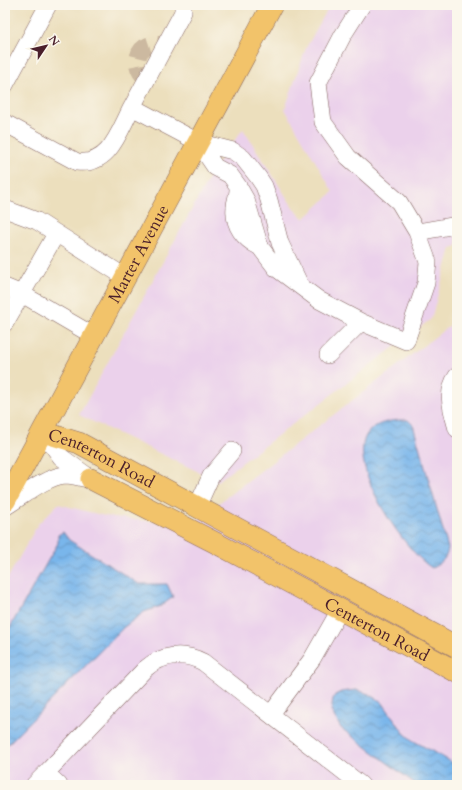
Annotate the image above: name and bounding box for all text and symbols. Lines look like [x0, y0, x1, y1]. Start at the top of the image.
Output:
north arrow [26, 26, 66, 66]
text: N [45, 32, 63, 49]
street label: Marter Avenue [103, 201, 175, 307]
street label: Centerton Road [45, 423, 158, 494]
street label: Centerton Road [320, 592, 433, 667]

